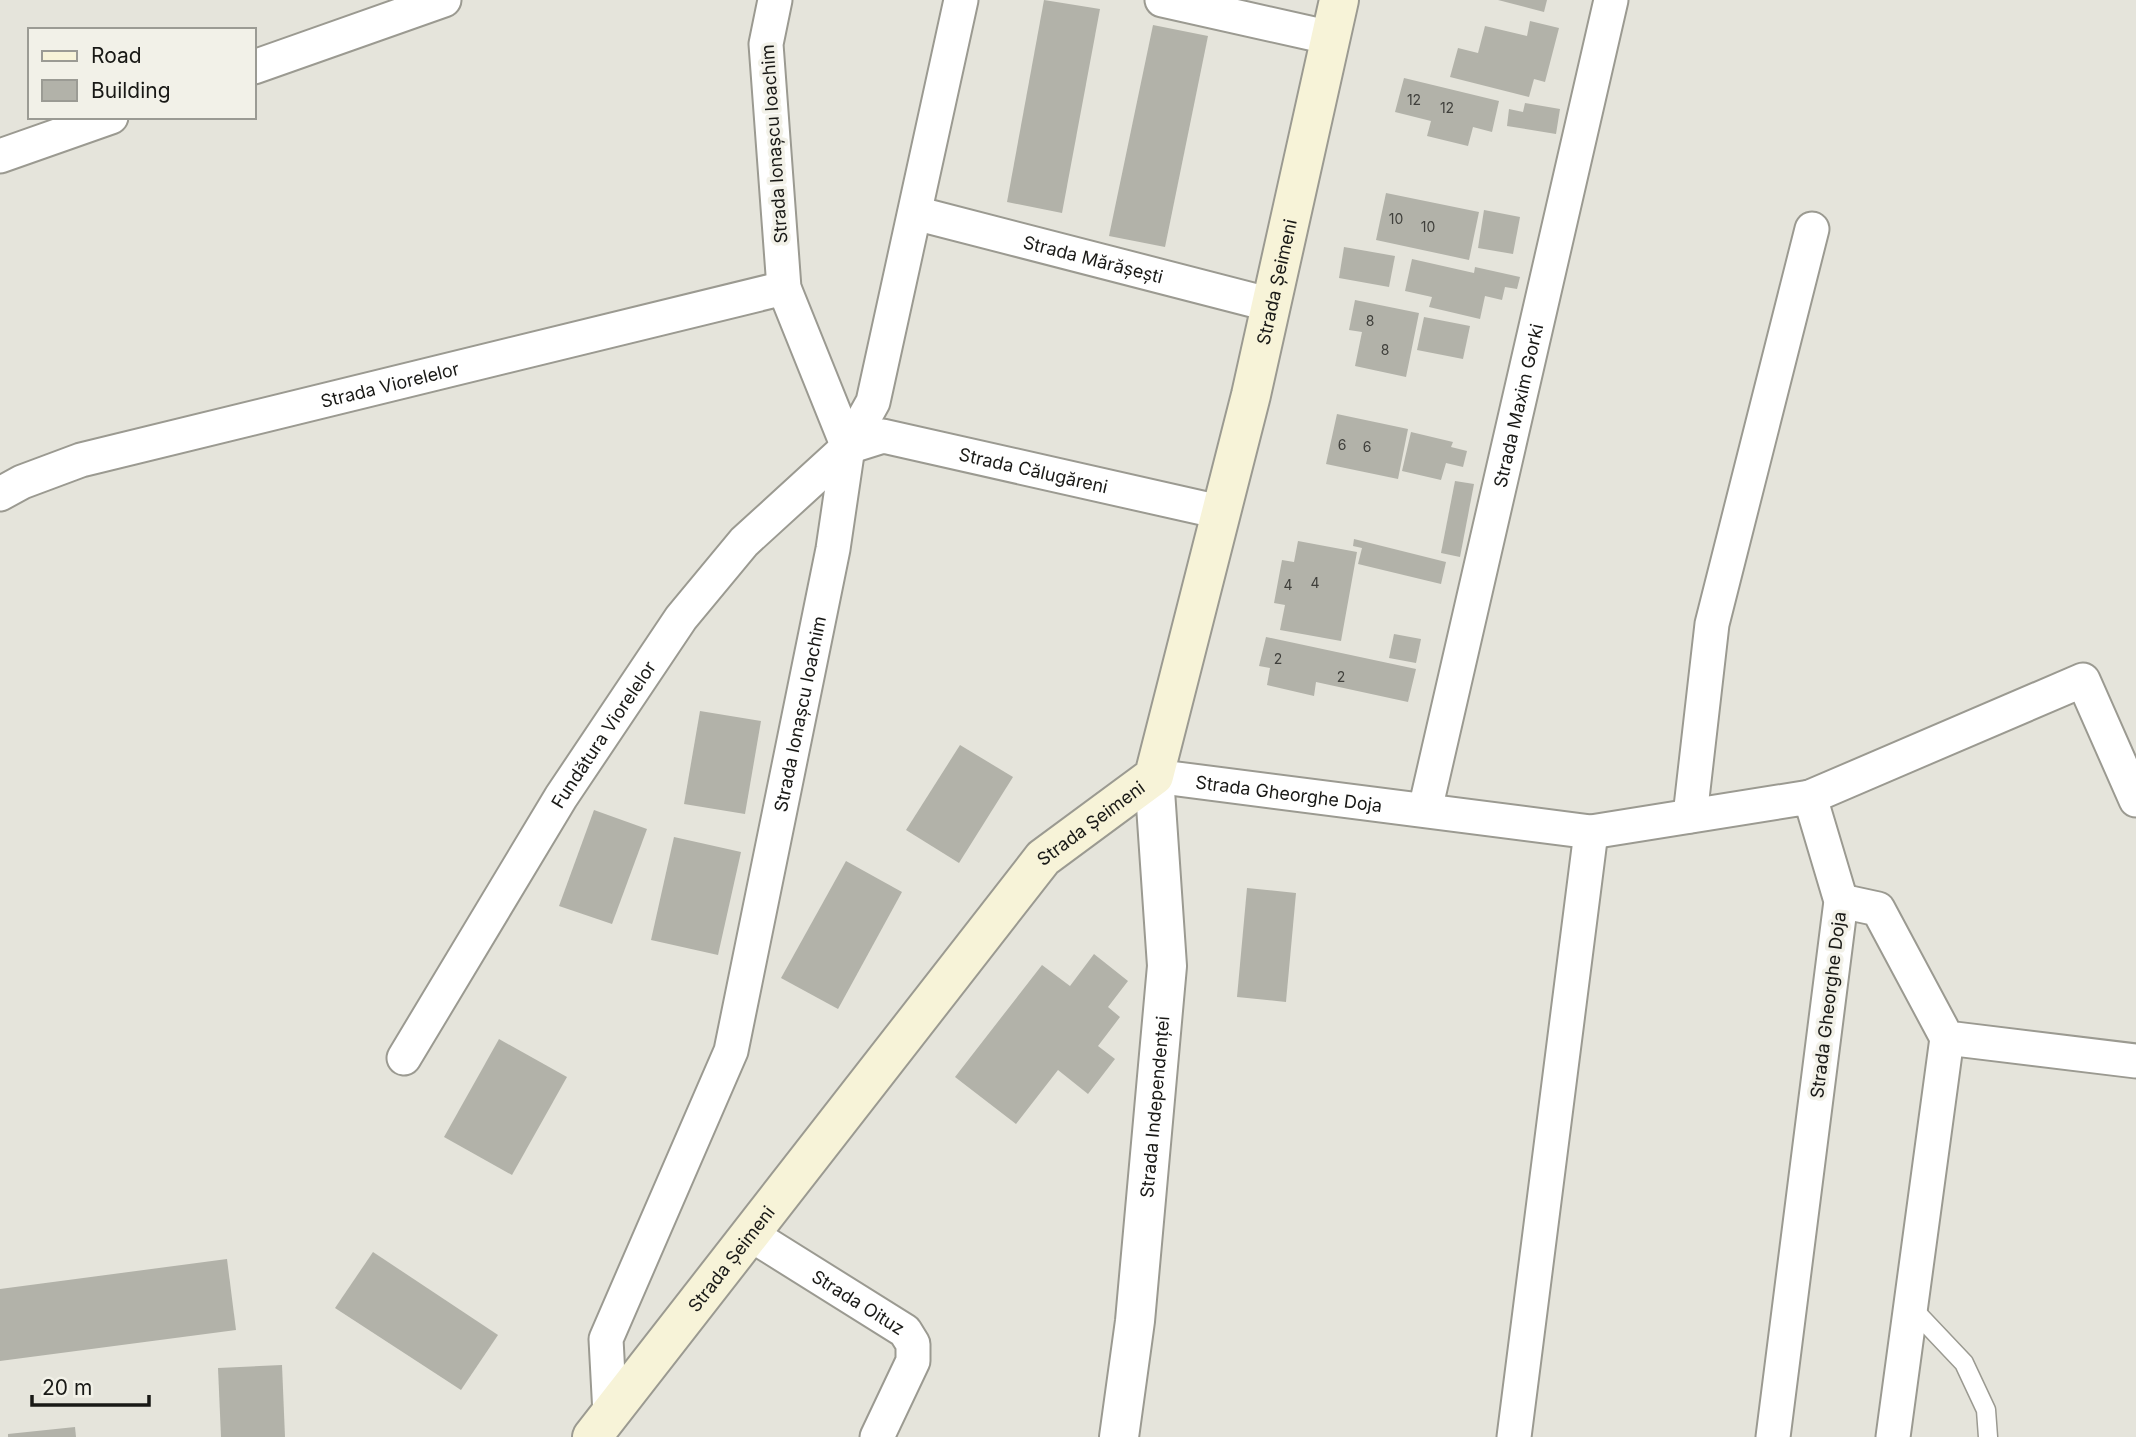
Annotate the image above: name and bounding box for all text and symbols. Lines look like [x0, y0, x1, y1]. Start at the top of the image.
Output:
legend [28, 28, 256, 119]
text: Road [91, 43, 142, 68]
street label: Strada Ionașcu Ioachim [757, 44, 792, 244]
text: Building [91, 78, 171, 103]
house number: 12 [1407, 91, 1421, 108]
house number: 12 [1440, 99, 1454, 116]
house number: 10 [1389, 210, 1403, 227]
street label: Strada Șeimeni [1252, 217, 1300, 347]
house number: 10 [1421, 218, 1435, 235]
street label: Strada Mărășești [1021, 231, 1165, 287]
house number: 8 [1366, 312, 1374, 329]
street label: Strada Maxim Gorki [1489, 322, 1547, 490]
house number: 8 [1381, 341, 1389, 358]
street label: Strada Viorelelor [318, 357, 461, 411]
house number: 6 [1338, 436, 1346, 453]
house number: 6 [1363, 438, 1371, 455]
street label: Strada Călugăreni [957, 443, 1110, 497]
house number: 4 [1310, 574, 1320, 591]
house number: 4 [1283, 576, 1293, 593]
street label: Strada Ionașcu Ioachim [769, 614, 830, 814]
house number: 2 [1274, 650, 1282, 667]
street label: Fundătura Viorelelor [546, 657, 660, 812]
house number: 2 [1337, 668, 1345, 685]
street label: Strada Gheorghe Doja [1194, 771, 1383, 816]
street label: Strada Șeimeni [1033, 776, 1148, 869]
street label: Strada Gheorghe Doja [1806, 910, 1850, 1100]
street label: Strada Independenței [1136, 1015, 1173, 1199]
street label: Strada Șeimeni [683, 1202, 779, 1316]
street label: Strada Oituz [808, 1265, 909, 1339]
scale bar [32, 1364, 149, 1408]
text: 20 m [42, 1375, 92, 1400]

